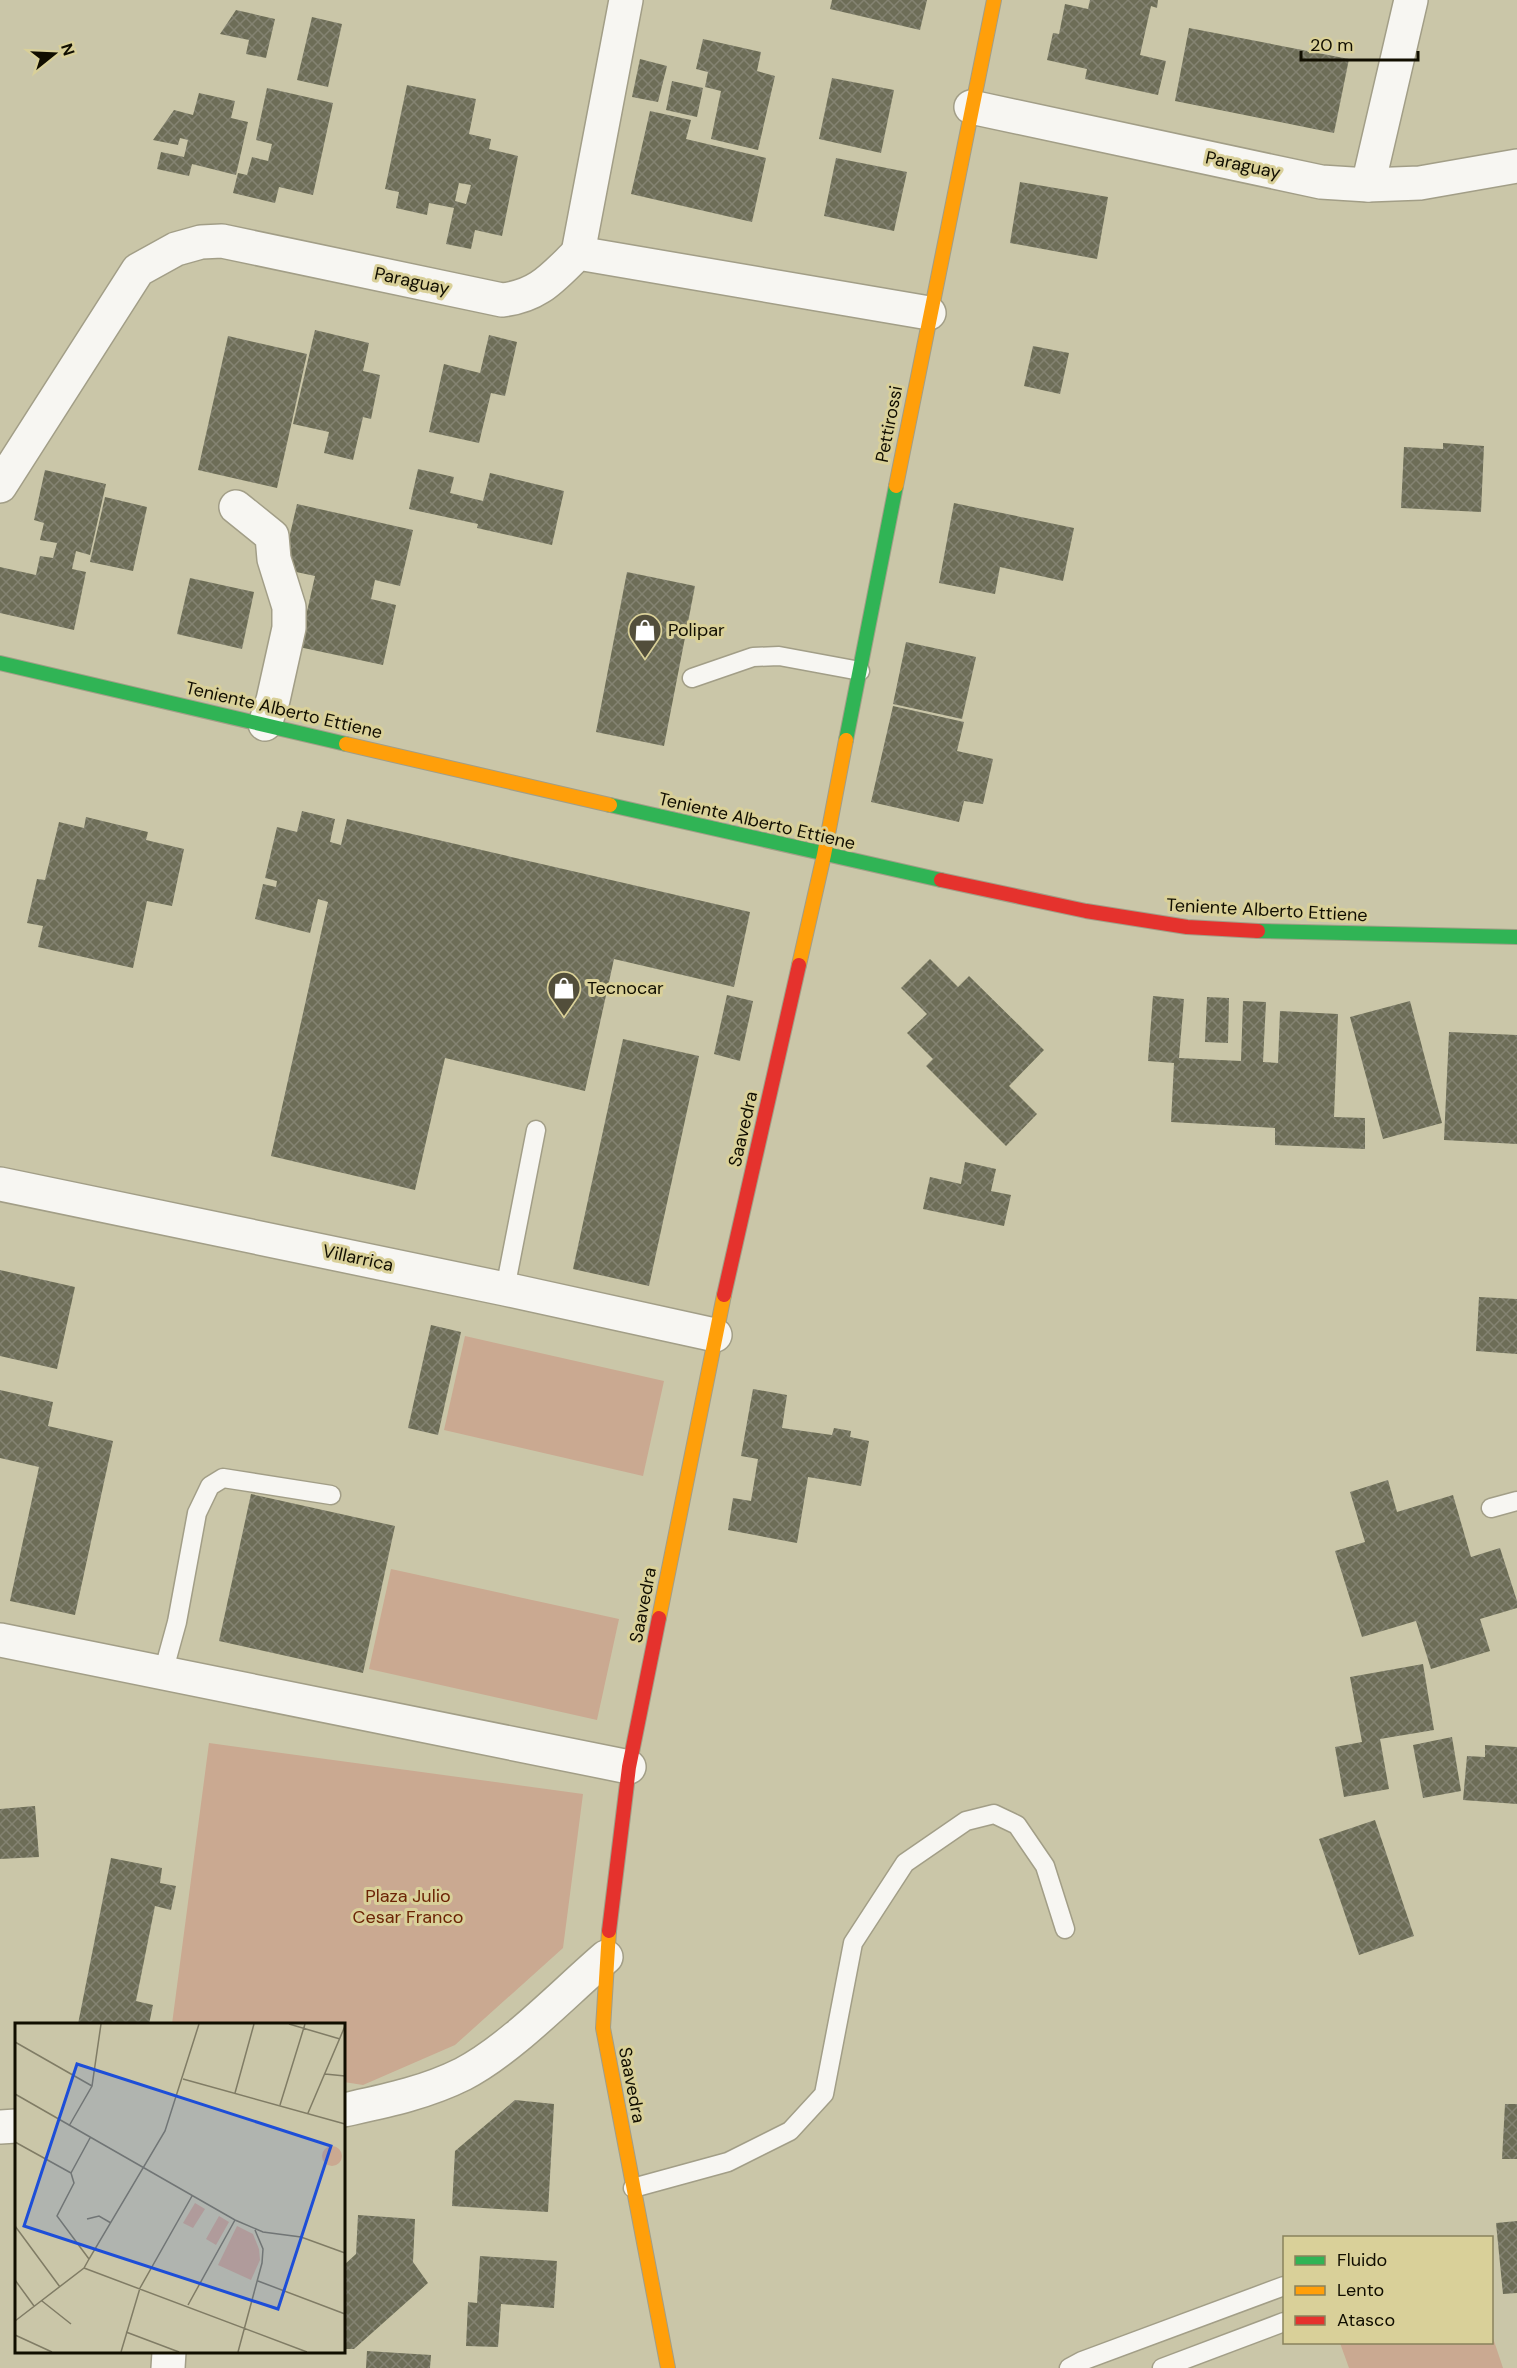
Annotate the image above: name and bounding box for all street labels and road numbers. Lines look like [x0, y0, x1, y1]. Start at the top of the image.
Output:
street label: Paraguay [1203, 145, 1283, 185]
street label: Paraguay [372, 261, 452, 301]
street label: Pettirossi [870, 384, 908, 464]
street label: Teniente Alberto Ettiene [183, 676, 385, 744]
street label: Teniente Alberto Ettiene [656, 787, 858, 855]
street label: Teniente Alberto Ettiene [1166, 893, 1368, 927]
street label: Saavedra [723, 1089, 763, 1169]
street label: Villarrica [320, 1239, 396, 1277]
street label: Saavedra [624, 1565, 662, 1645]
street label: Saavedra [613, 2045, 651, 2125]

